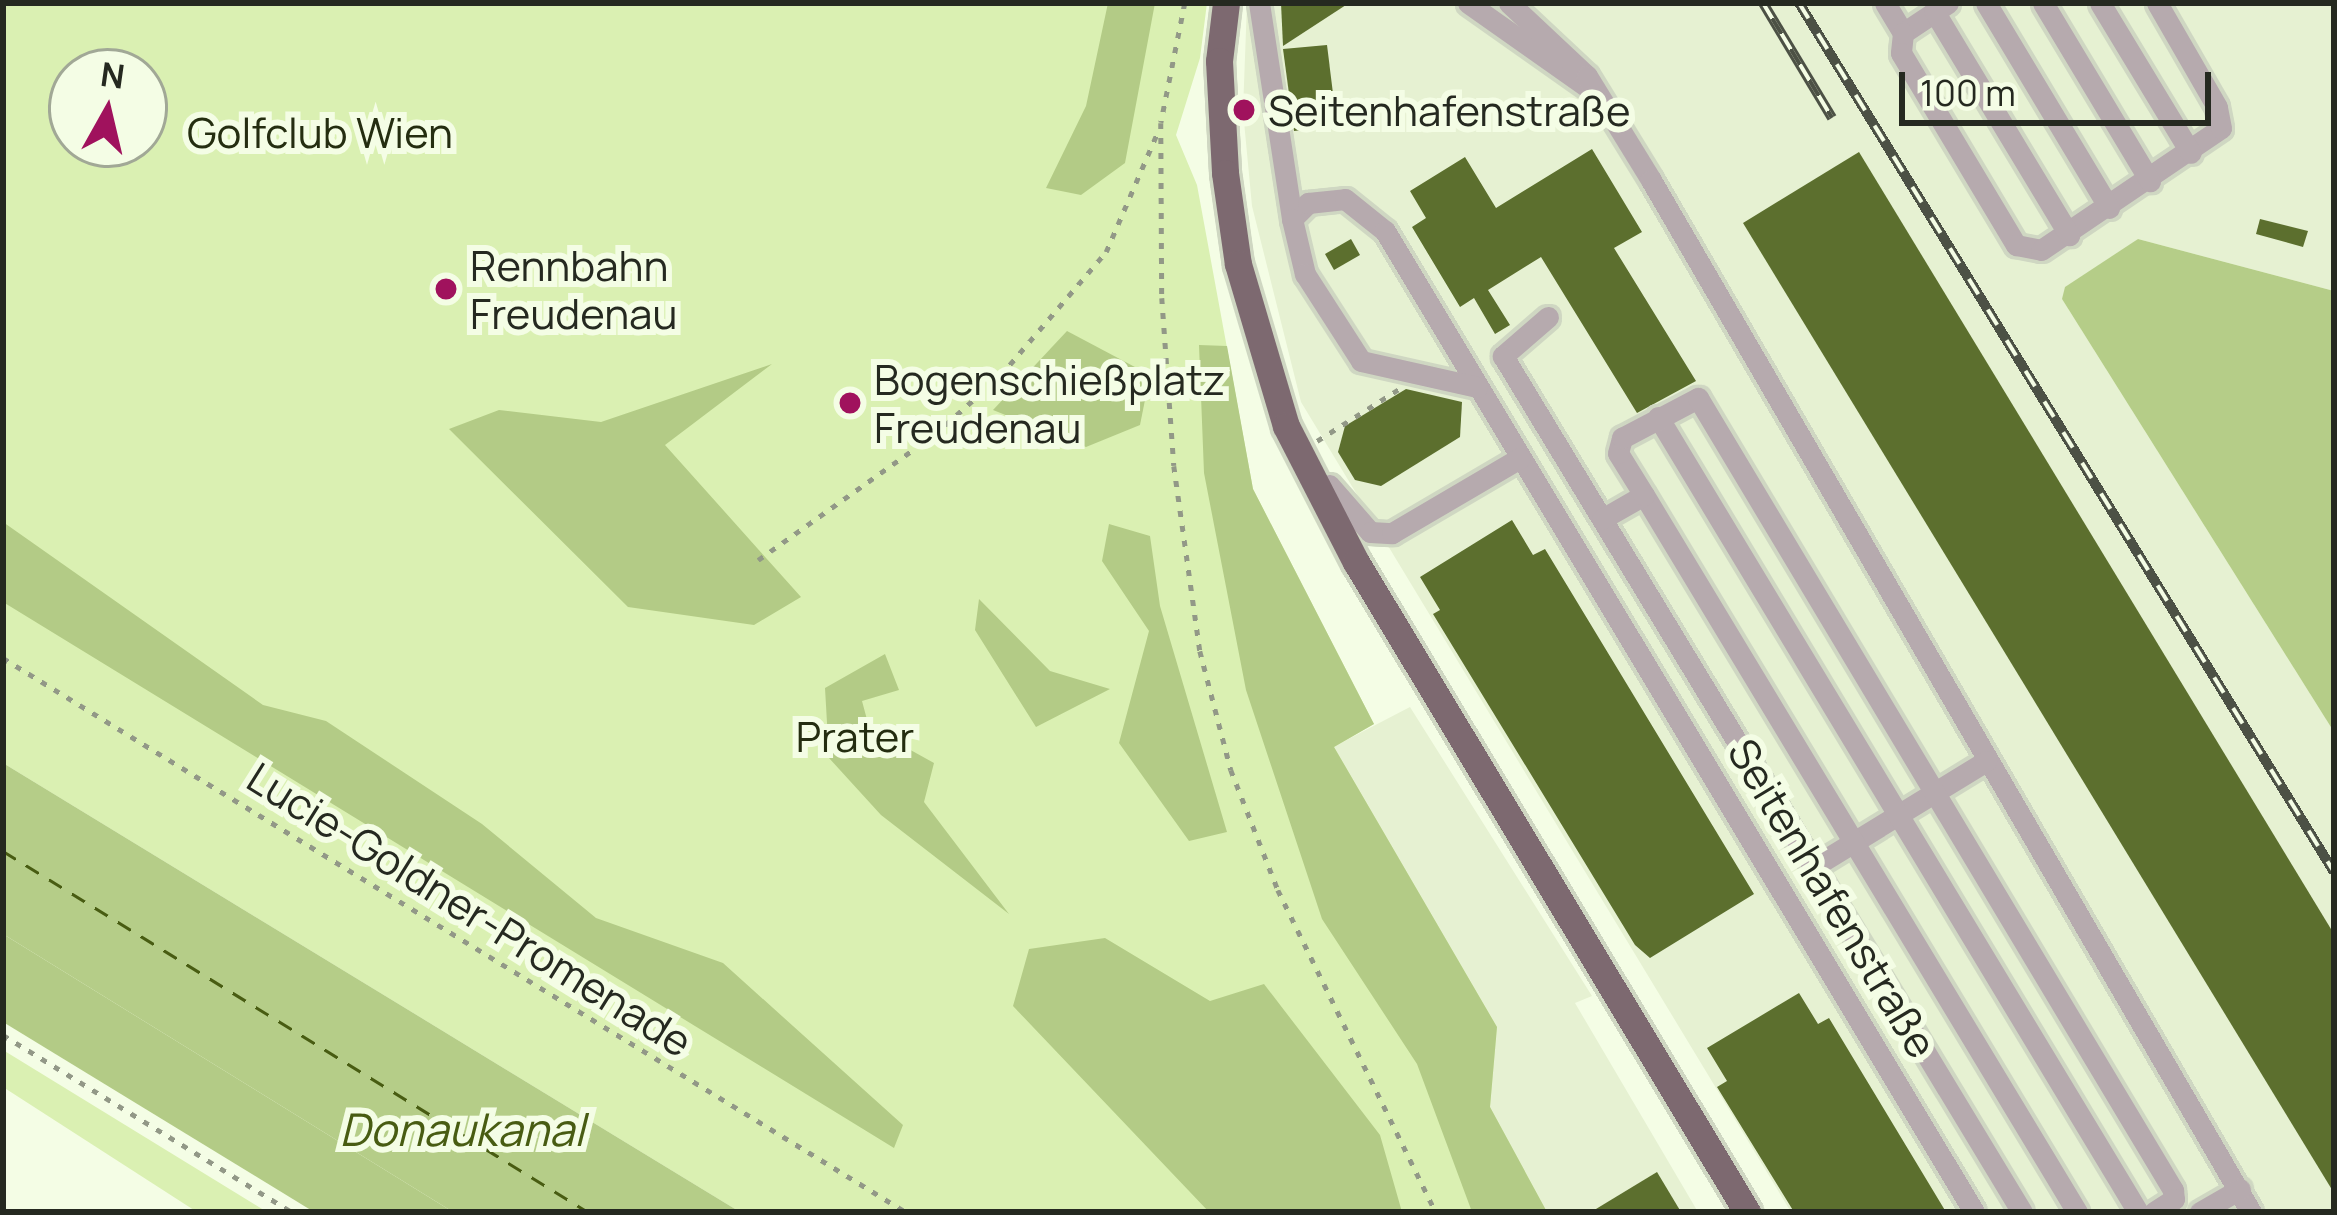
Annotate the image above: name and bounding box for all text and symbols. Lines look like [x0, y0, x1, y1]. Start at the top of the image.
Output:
north arrow [48, 48, 168, 168]
scale bar [1905, 48, 2217, 122]
text: N [98, 51, 128, 99]
text: 100 m [1920, 68, 2016, 117]
place label: Seitenhafenstraße [1268, 85, 1630, 135]
marker: Seitenhafenstraße [1231, 97, 1257, 123]
park label: Golfclub Wien [187, 107, 453, 157]
place label: Rennbahn Freudenau [470, 240, 677, 338]
marker: Rennbahn Freudenau [433, 276, 459, 302]
place label: Bogenschießplatz Freudenau [874, 354, 1225, 452]
marker: Bogenschießplatz Freudenau [837, 390, 863, 416]
park label: Prater [796, 711, 914, 761]
street label: Seitenhafenstraße [1718, 730, 1948, 1066]
street label: Lucie-Goldner-Promenade [239, 751, 701, 1067]
water label: Donaukanal [340, 1103, 584, 1157]

